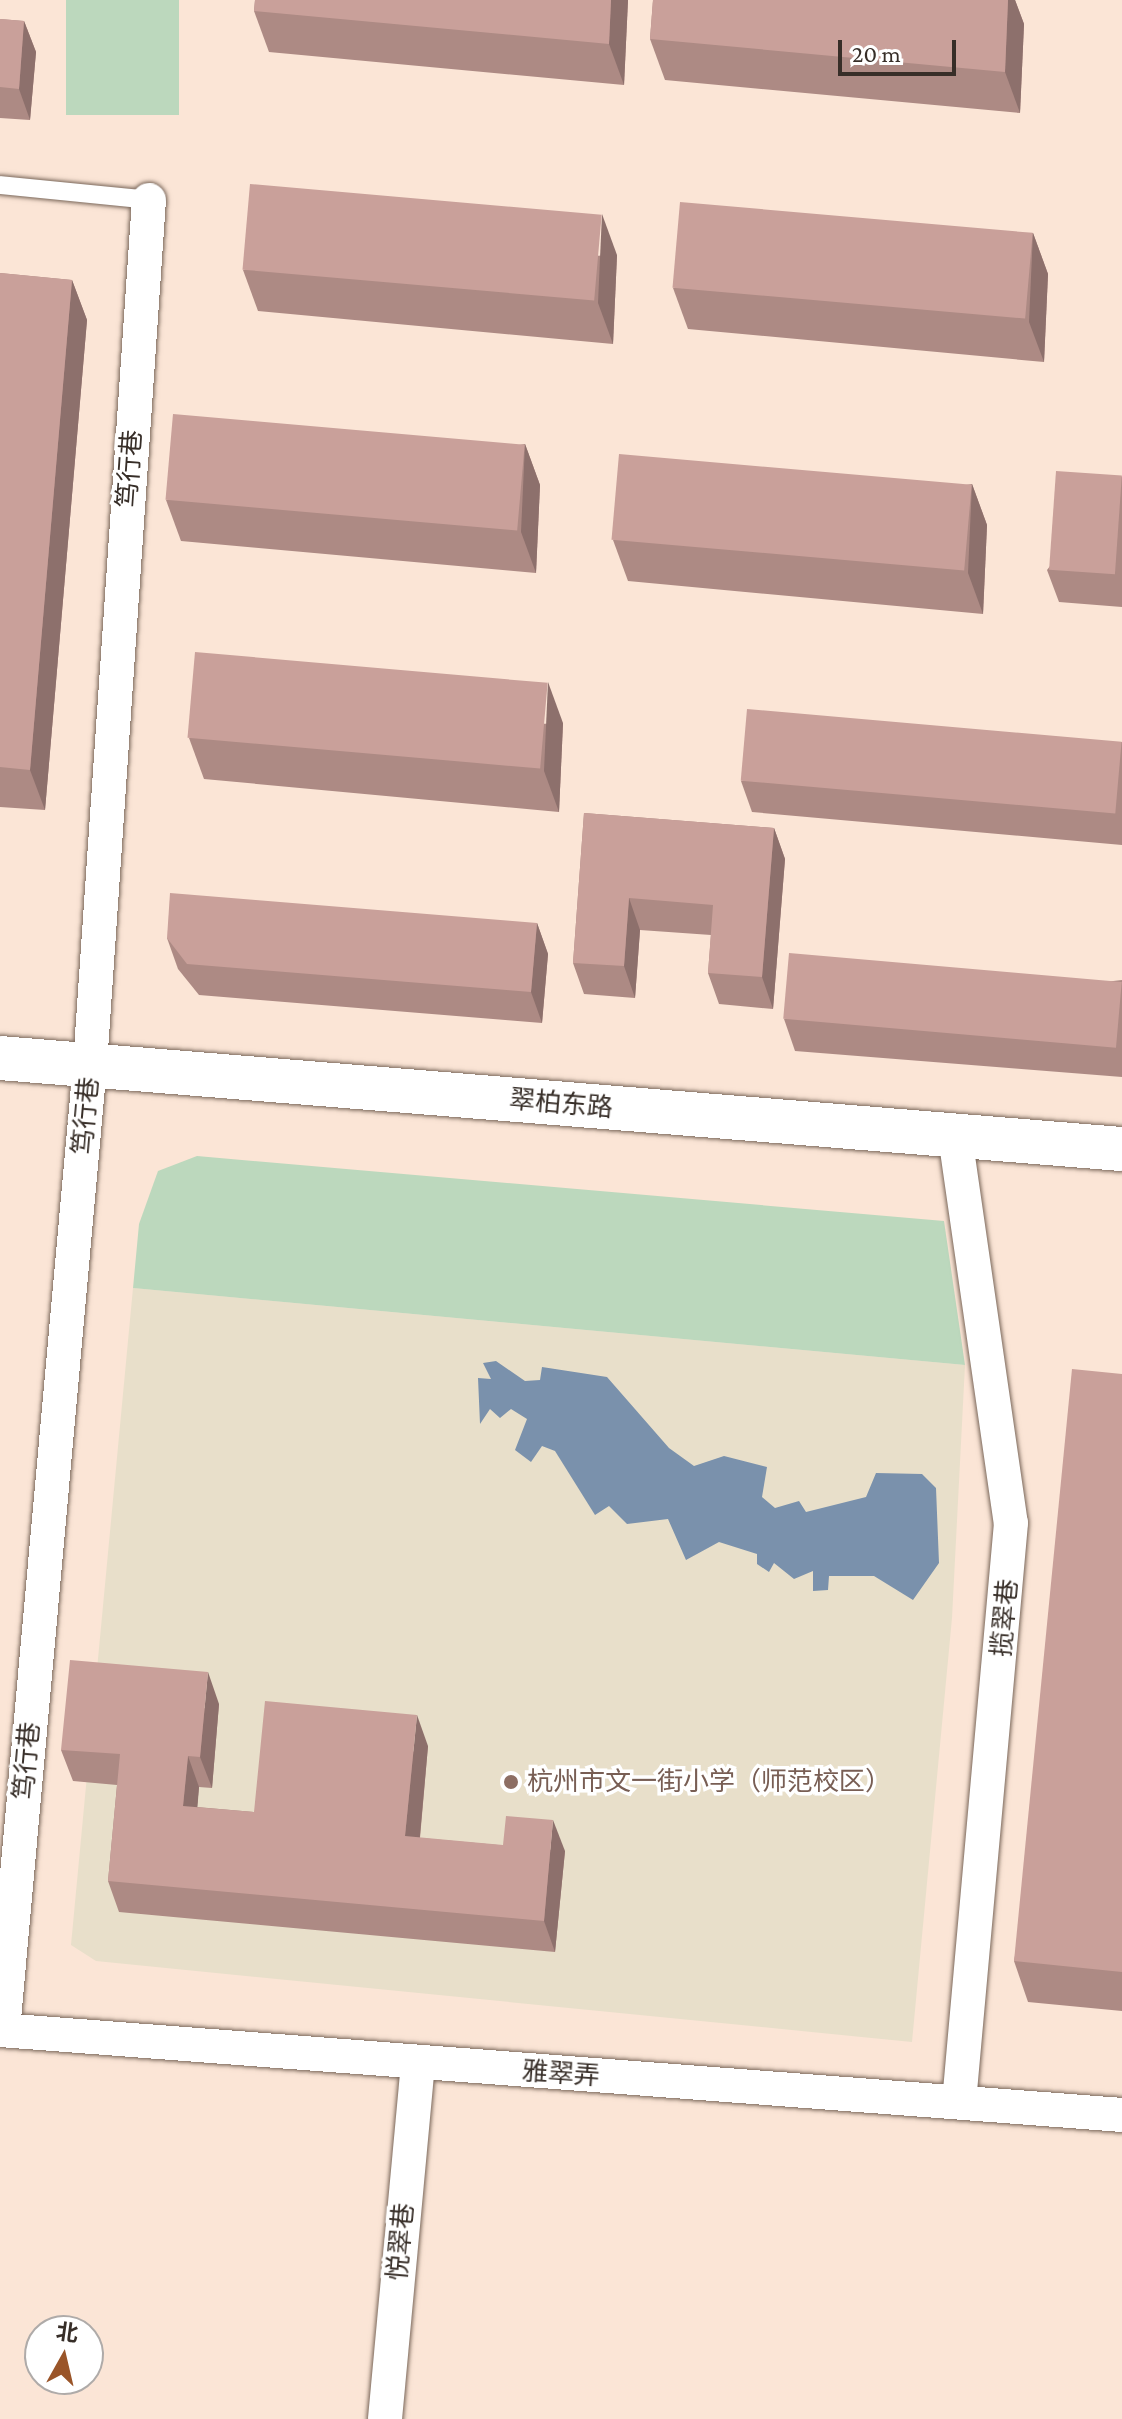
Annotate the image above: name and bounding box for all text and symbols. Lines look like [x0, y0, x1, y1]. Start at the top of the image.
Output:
scale bar [842, 24, 960, 74]
text: 20 m [852, 40, 901, 67]
street label: 笃行巷 [112, 429, 148, 509]
street label: 笃行巷 [67, 1076, 105, 1156]
street label: 翠柏东路 [508, 1084, 614, 1124]
street label: 揽翠巷 [986, 1578, 1024, 1658]
street label: 笃行巷 [8, 1721, 46, 1801]
place label: 杭州市文一街小学（师范校区） [527, 1766, 891, 1798]
marker: 杭州市文一街小学（师范校区） [502, 1773, 520, 1791]
street label: 雅翠弄 [521, 2056, 601, 2092]
street label: 悦翠巷 [382, 2202, 420, 2282]
north arrow [24, 2315, 104, 2395]
text: 北 [54, 2319, 80, 2347]

